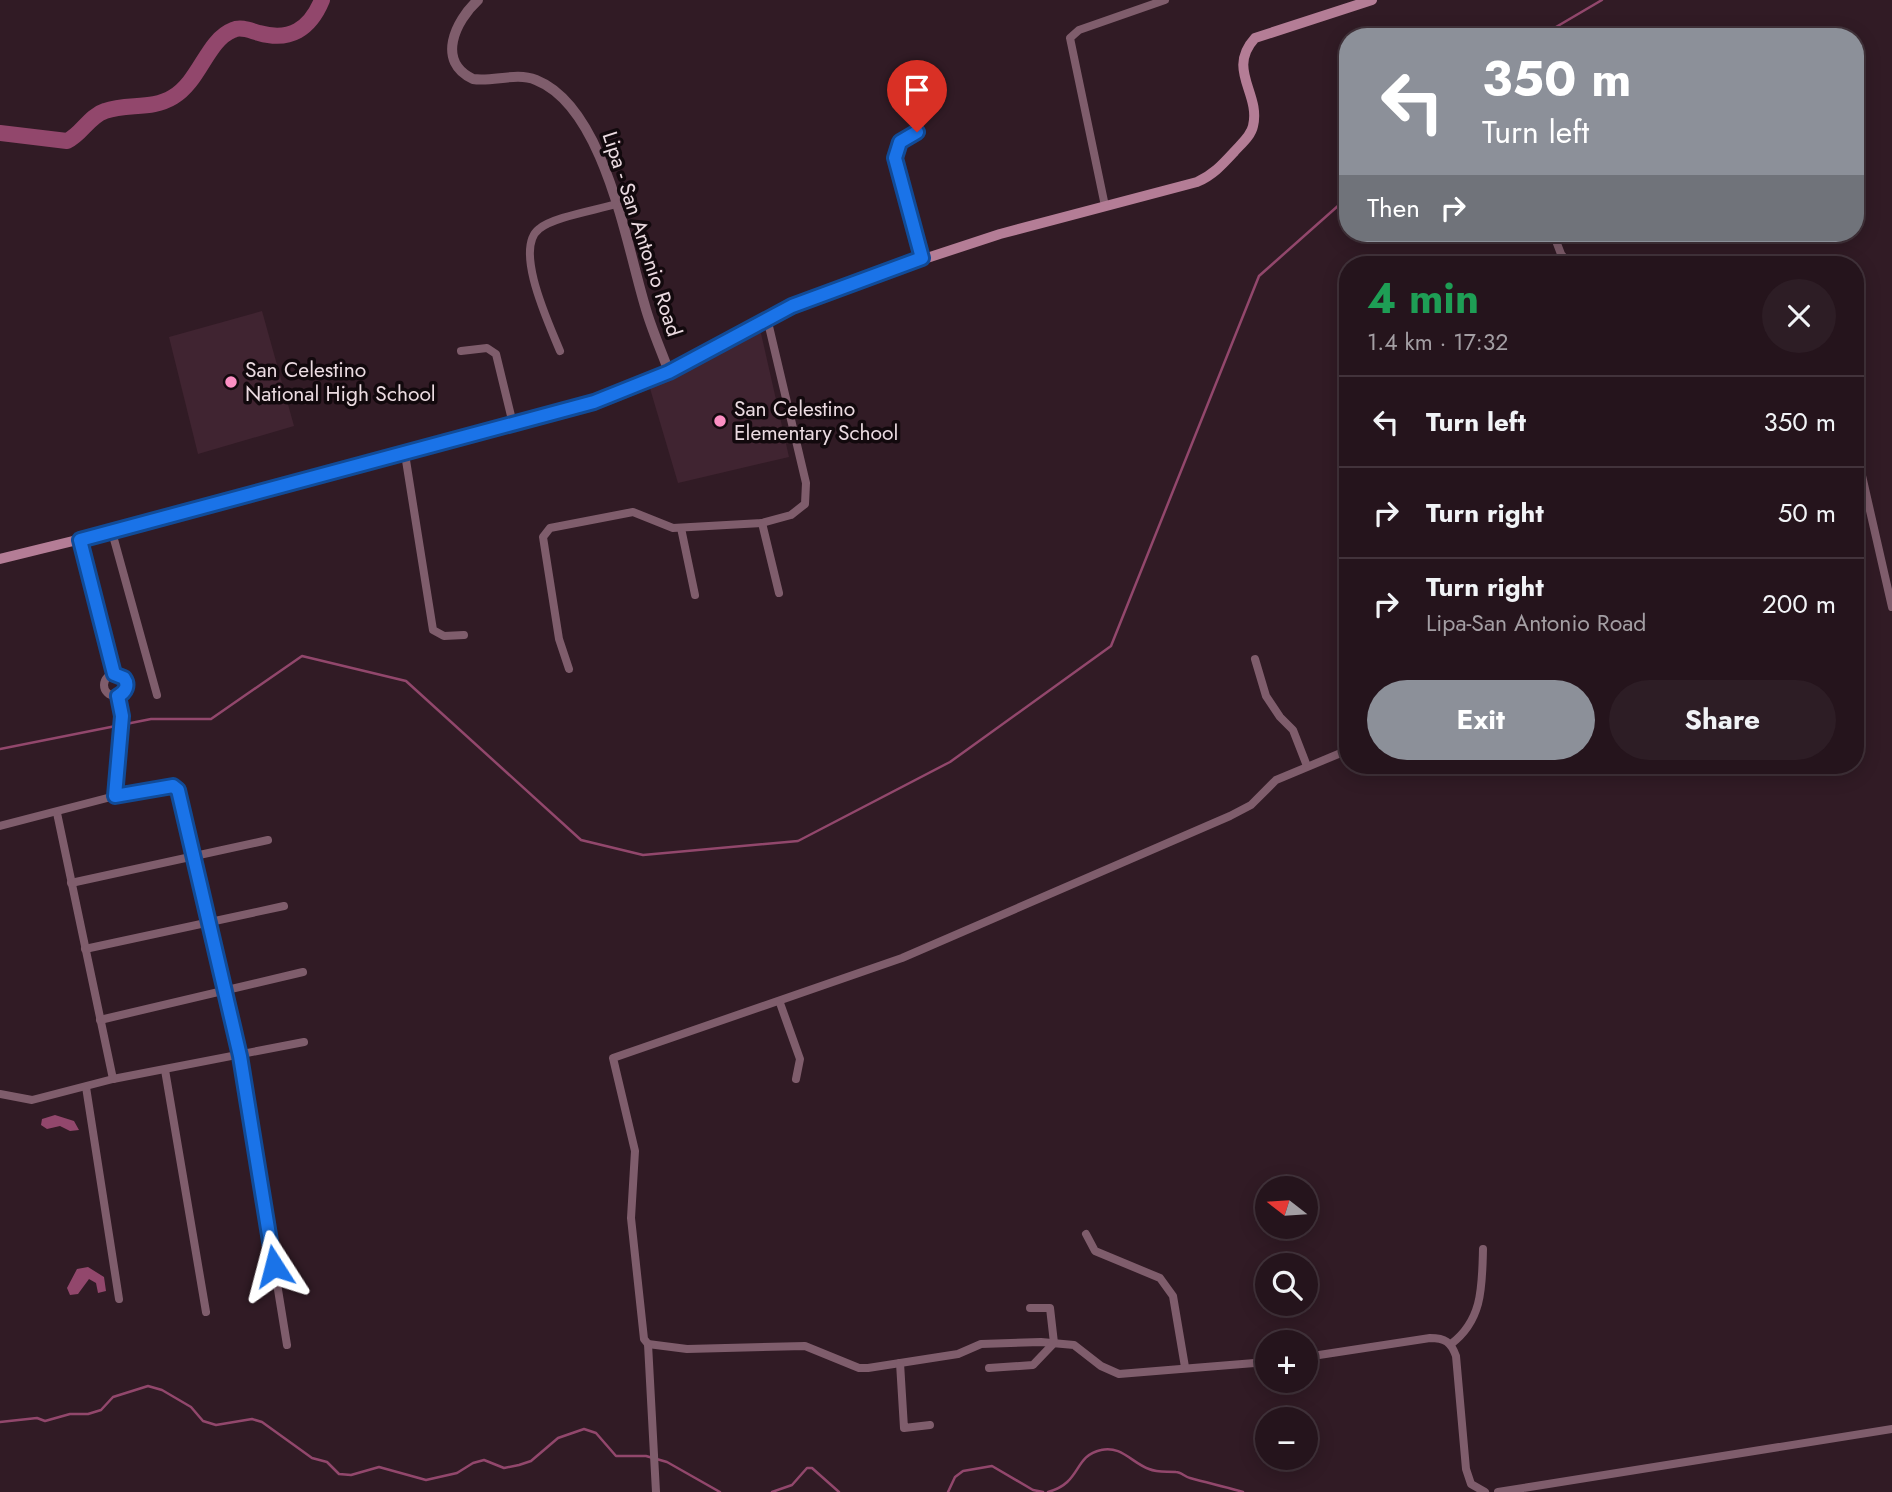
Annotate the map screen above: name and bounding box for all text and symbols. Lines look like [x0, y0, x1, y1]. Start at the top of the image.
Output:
text: 350 m [1482, 44, 1631, 114]
icon: left [1367, 56, 1458, 147]
pin [887, 60, 947, 132]
icon: arrive [898, 71, 936, 109]
text: Turn left [1482, 109, 1589, 155]
street label: Lipa - San Antonio Road [595, 128, 689, 340]
text: Then [1367, 189, 1420, 227]
icon: right [1434, 189, 1472, 227]
text: 4 min [1367, 268, 1479, 329]
button: close [1762, 279, 1836, 353]
text: 1.4 km · 17:32 [1367, 325, 1508, 359]
place label: San Celestino National High School [245, 355, 436, 409]
marker: San Celestino National High School [223, 374, 239, 390]
place label: San Celestino Elementary School [734, 394, 898, 448]
icon: left [1367, 403, 1405, 441]
text: Turn left [1426, 403, 1526, 441]
text: 350 m [1763, 403, 1836, 441]
marker: San Celestino Elementary School [712, 413, 728, 429]
icon: right [1367, 494, 1405, 532]
text: Turn right [1426, 494, 1544, 532]
text: 50 m [1778, 494, 1836, 532]
text: Turn right [1426, 568, 1544, 606]
icon: right [1367, 585, 1405, 623]
text: 200 m [1762, 585, 1836, 623]
text: Lipa-San Antonio Road [1426, 606, 1646, 640]
button: Exit [1367, 680, 1595, 760]
button: Share [1609, 680, 1836, 760]
north arrow [1255, 1176, 1318, 1239]
map controls [1255, 1176, 1318, 1470]
position arrow [237, 1229, 311, 1303]
button: search [1255, 1253, 1318, 1316]
button: + [1255, 1330, 1318, 1393]
button: − [1255, 1407, 1318, 1470]

